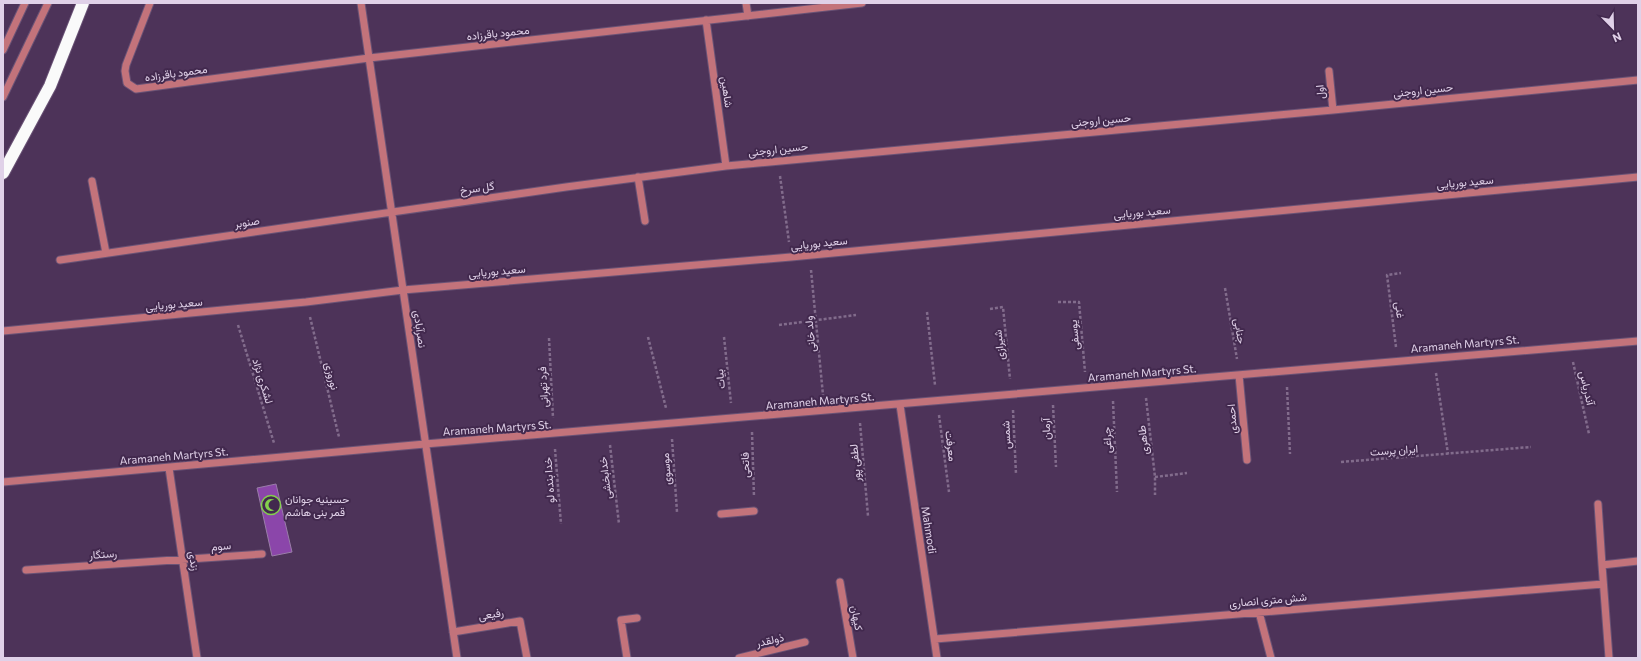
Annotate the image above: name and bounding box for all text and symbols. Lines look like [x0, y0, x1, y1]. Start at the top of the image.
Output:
north arrow [1593, 8, 1633, 48]
street label: محمود باقرزاده [466, 23, 530, 43]
text: N [1611, 30, 1623, 45]
street label: محمود باقرزاده [144, 62, 208, 84]
street label: شاهین [718, 75, 736, 109]
street label: حسین اروجنی [1392, 80, 1454, 100]
street label: اول [1312, 84, 1328, 100]
street label: حسین اروجنی [1070, 110, 1132, 130]
street label: حسین اروجنی [747, 139, 809, 159]
street label: سعید بوریایی [1436, 173, 1494, 191]
street label: گل سرخ [459, 179, 495, 198]
street label: سعید بوریایی [1113, 203, 1171, 221]
street label: صنوبر [233, 213, 260, 231]
street label: سعید بوریایی [790, 233, 848, 253]
street label: سعید بوریایی [468, 262, 526, 280]
street label: سعید بوریایی [145, 295, 203, 313]
street label: غنی [1392, 301, 1408, 319]
street label: نصرآبادی [410, 309, 430, 349]
street label: ولد خانی [801, 315, 819, 353]
street label: جنابی [1231, 317, 1249, 345]
street label: یوسفی [1066, 319, 1082, 351]
street label: شیرازی [990, 329, 1008, 361]
street label: Aramaneh Martyrs St. [1410, 332, 1520, 355]
street label: لشکری نژاد [249, 356, 277, 406]
street label: نوروزی [322, 361, 342, 391]
street label: Aramaneh Martyrs St. [1087, 361, 1197, 384]
street label: فرد تهرانی [535, 366, 551, 408]
street label: بیات [712, 368, 728, 390]
street label: آندریاس [1576, 370, 1598, 408]
street label: Aramaneh Martyrs St. [765, 389, 875, 412]
street label: احمدی [1224, 404, 1240, 434]
street label: آرمان [1039, 416, 1053, 440]
street label: Aramaneh Martyrs St. [442, 417, 552, 438]
street label: شمس [998, 420, 1014, 450]
street label: طاهری [1134, 424, 1152, 456]
street label: چراغی [1100, 427, 1115, 453]
street label: معرفت [942, 430, 960, 462]
street label: ایران پرست [1370, 441, 1419, 460]
street label: لطفی پور [846, 443, 865, 484]
street label: Aramaneh Martyrs St. [119, 444, 229, 467]
street label: موسوی [658, 452, 674, 485]
street label: فاتحی [738, 452, 752, 478]
street label: خدابخشی [595, 456, 615, 500]
street label: خدا بنده لو [540, 457, 558, 503]
place label: حسینیه جوانان قمر بنی هاشم [285, 492, 349, 520]
mosque icon: حسینیه جوانان قمر بنی هاشم [260, 494, 282, 516]
street label: Mahmodi [919, 505, 940, 555]
street label: سوم [210, 538, 232, 555]
street label: رستگار [88, 546, 118, 562]
street label: زندی [186, 550, 202, 572]
street label: شش متری انصاری [1229, 590, 1308, 610]
street label: کیهان [848, 604, 866, 632]
street label: رفیعی [477, 605, 505, 623]
street label: ذولقدر [754, 630, 785, 650]

